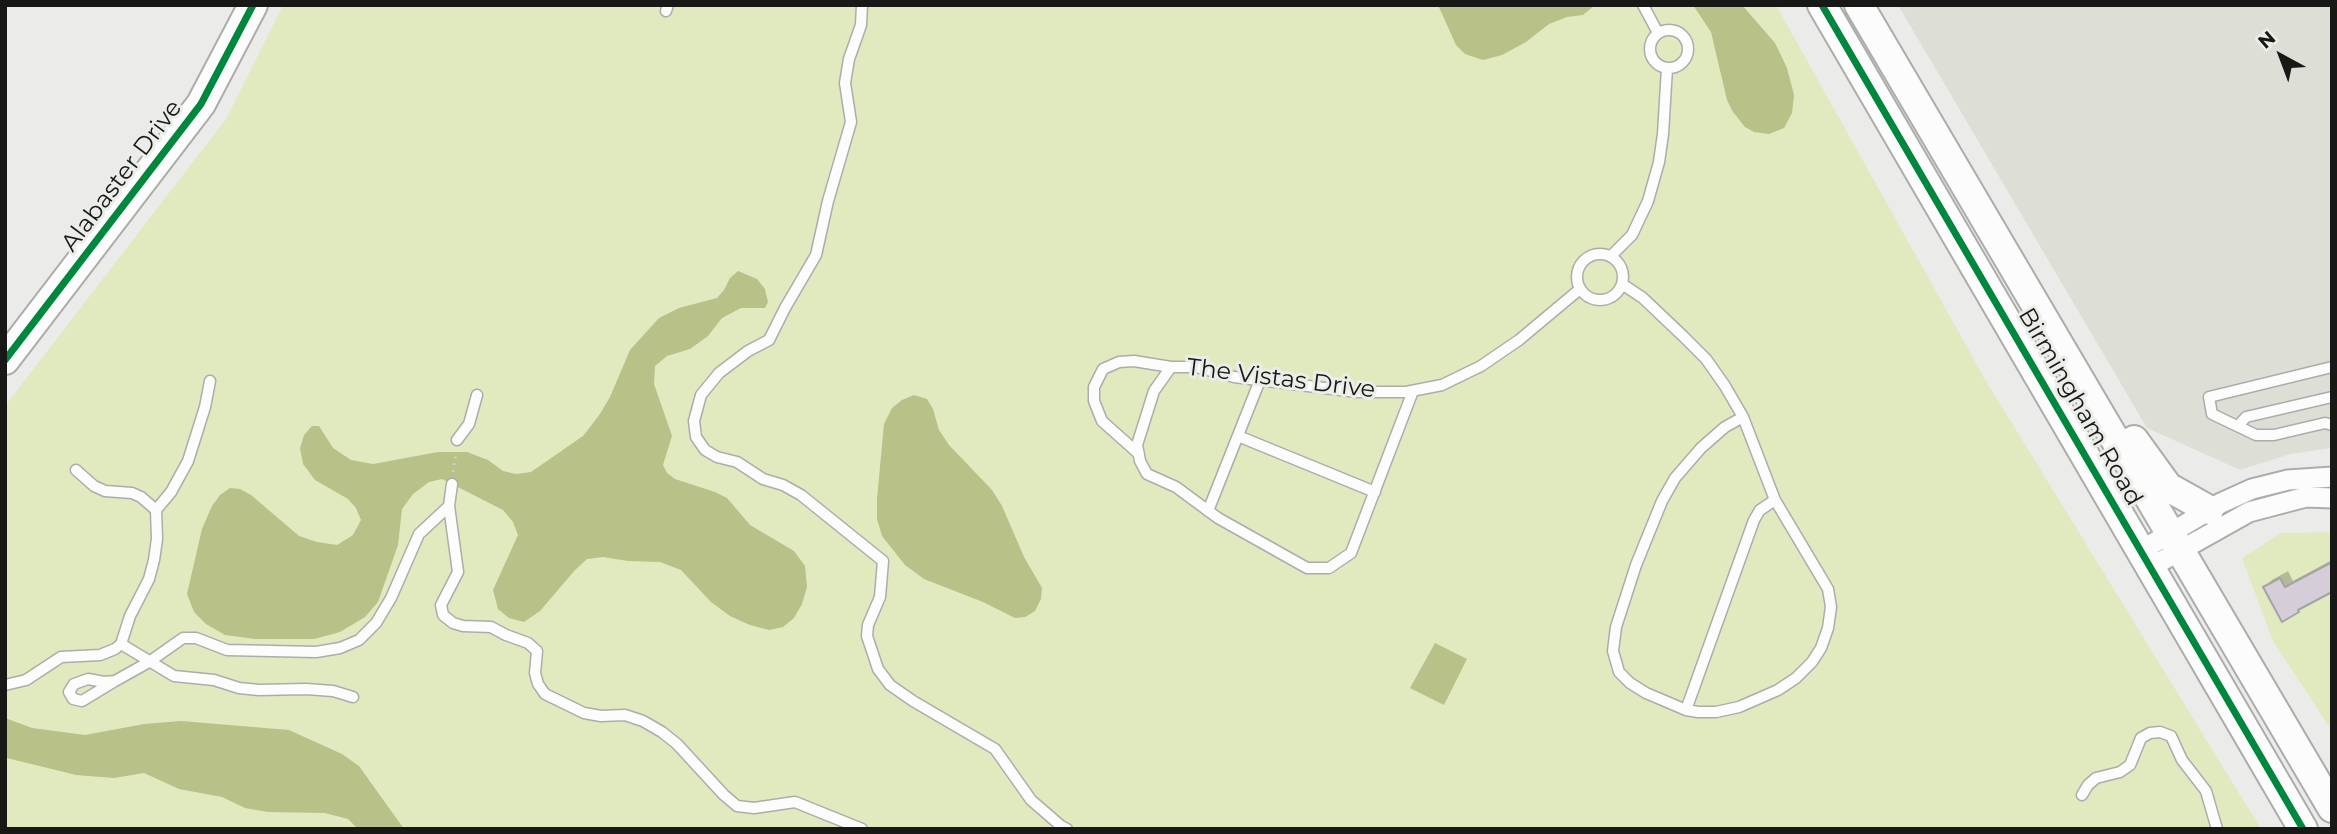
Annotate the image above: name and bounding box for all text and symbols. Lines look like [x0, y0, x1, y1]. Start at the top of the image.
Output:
north arrow [2246, 21, 2316, 91]
text: N [2254, 26, 2280, 53]
street label: Alabaster Drive [56, 94, 188, 258]
street label: Birmingham Road [2012, 303, 2148, 511]
street label: The Vistas Drive [1185, 353, 1377, 405]

